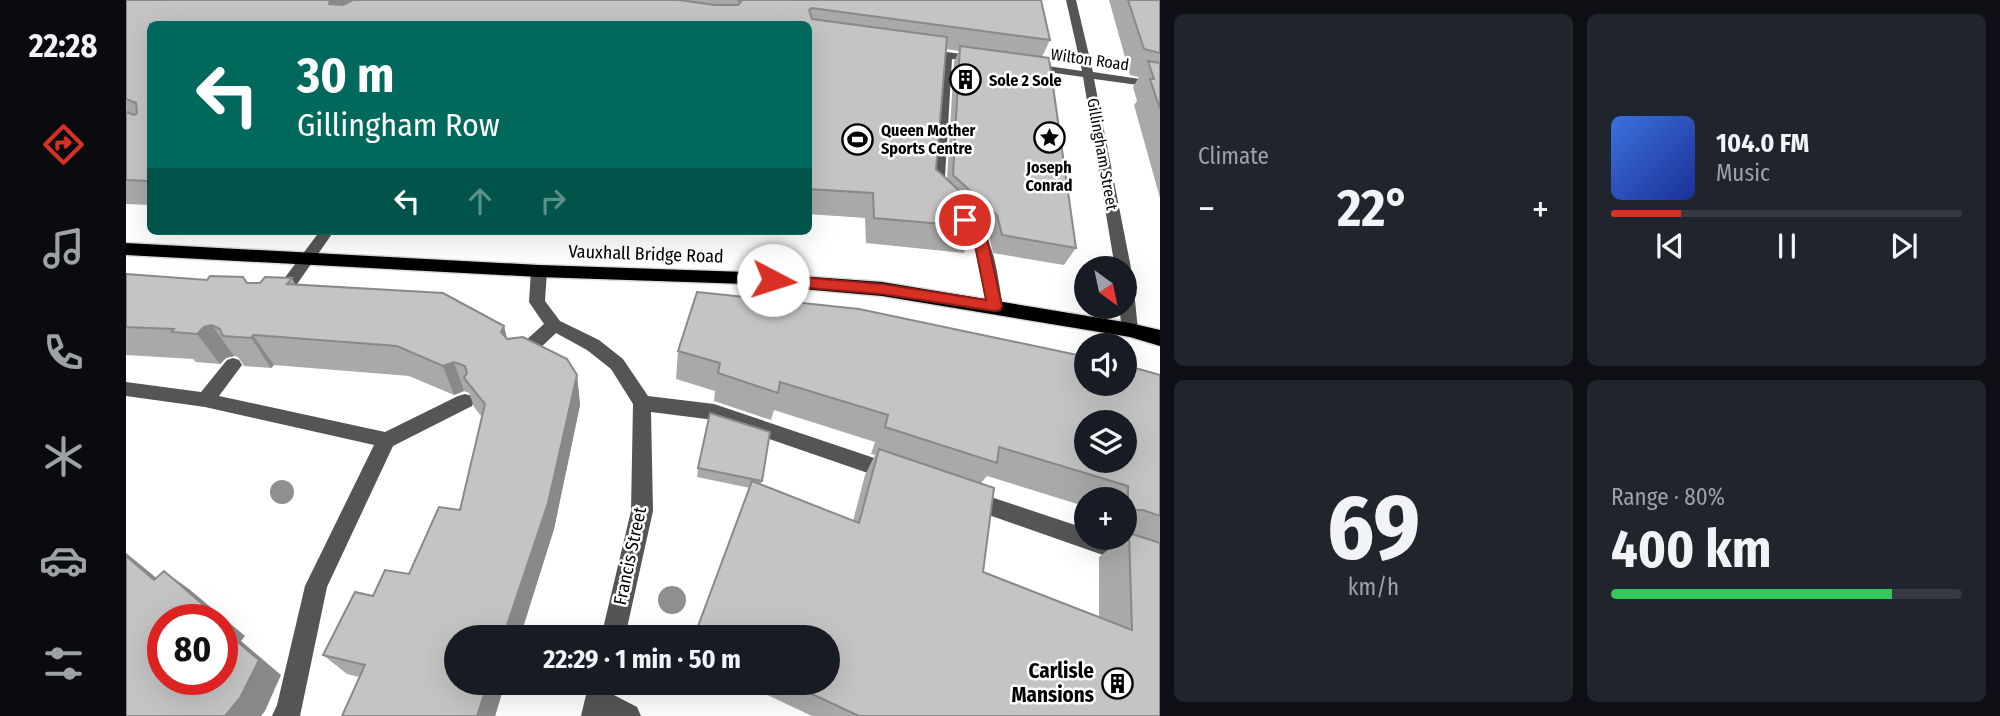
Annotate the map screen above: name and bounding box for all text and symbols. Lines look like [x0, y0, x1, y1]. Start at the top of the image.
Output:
text: 22:28 [29, 27, 97, 65]
street label: Wilton Road [1049, 45, 1130, 74]
text: 30 m [297, 46, 395, 105]
icon: left [182, 49, 273, 140]
building icon: Sole 2 Sole [949, 63, 983, 97]
place label: Sole 2 Sole [989, 71, 1062, 90]
street label: Gillingham Street [1083, 97, 1122, 212]
text: Gillingham Row [297, 106, 500, 144]
icon: directions [39, 120, 88, 169]
place label: Queen Mother Sports Centre [881, 121, 976, 158]
place icon: Joseph Conrad [1032, 121, 1066, 155]
sports icon: Queen Mother Sports Centre [841, 122, 875, 156]
text: 104.0 FM [1716, 128, 1809, 159]
text: Climate [1198, 142, 1269, 170]
place label: Joseph Conrad [1025, 158, 1073, 195]
text: Music [1716, 159, 1770, 187]
text: 22° [1337, 177, 1410, 240]
icon: left [388, 182, 426, 220]
icon: ahead [461, 182, 499, 220]
icon: right [534, 182, 572, 220]
text: − [1198, 186, 1215, 232]
text: + [1532, 186, 1549, 232]
pin [935, 190, 995, 250]
icon: arrive [946, 201, 984, 239]
icon: music [39, 224, 88, 273]
icon: previous [1651, 227, 1689, 265]
icon: pause [1768, 227, 1806, 265]
icon: next [1885, 227, 1923, 265]
street label: Vauxhall Bridge Road [568, 240, 724, 268]
position arrow [736, 243, 810, 317]
north arrow [1074, 256, 1138, 318]
map controls [1074, 256, 1137, 550]
icon: phone [39, 328, 88, 377]
button: sound [1074, 333, 1137, 396]
button: layers [1074, 410, 1137, 473]
icon: climate [39, 432, 88, 481]
text: 69 [1327, 473, 1420, 582]
text: Range · 80% [1611, 483, 1725, 511]
button: + [1074, 487, 1137, 550]
street label: Francis Street [609, 505, 651, 607]
text: 400 km [1611, 518, 1771, 581]
icon: car [39, 536, 88, 585]
text: km/h [1348, 573, 1399, 601]
speed limit sign: 80 [147, 604, 238, 695]
icon: filters [39, 639, 88, 688]
text: 22:29 · 1 min · 50 m [543, 644, 741, 675]
place label: Carlisle Mansions [1011, 658, 1094, 708]
building icon: Carlisle Mansions [1100, 666, 1134, 700]

